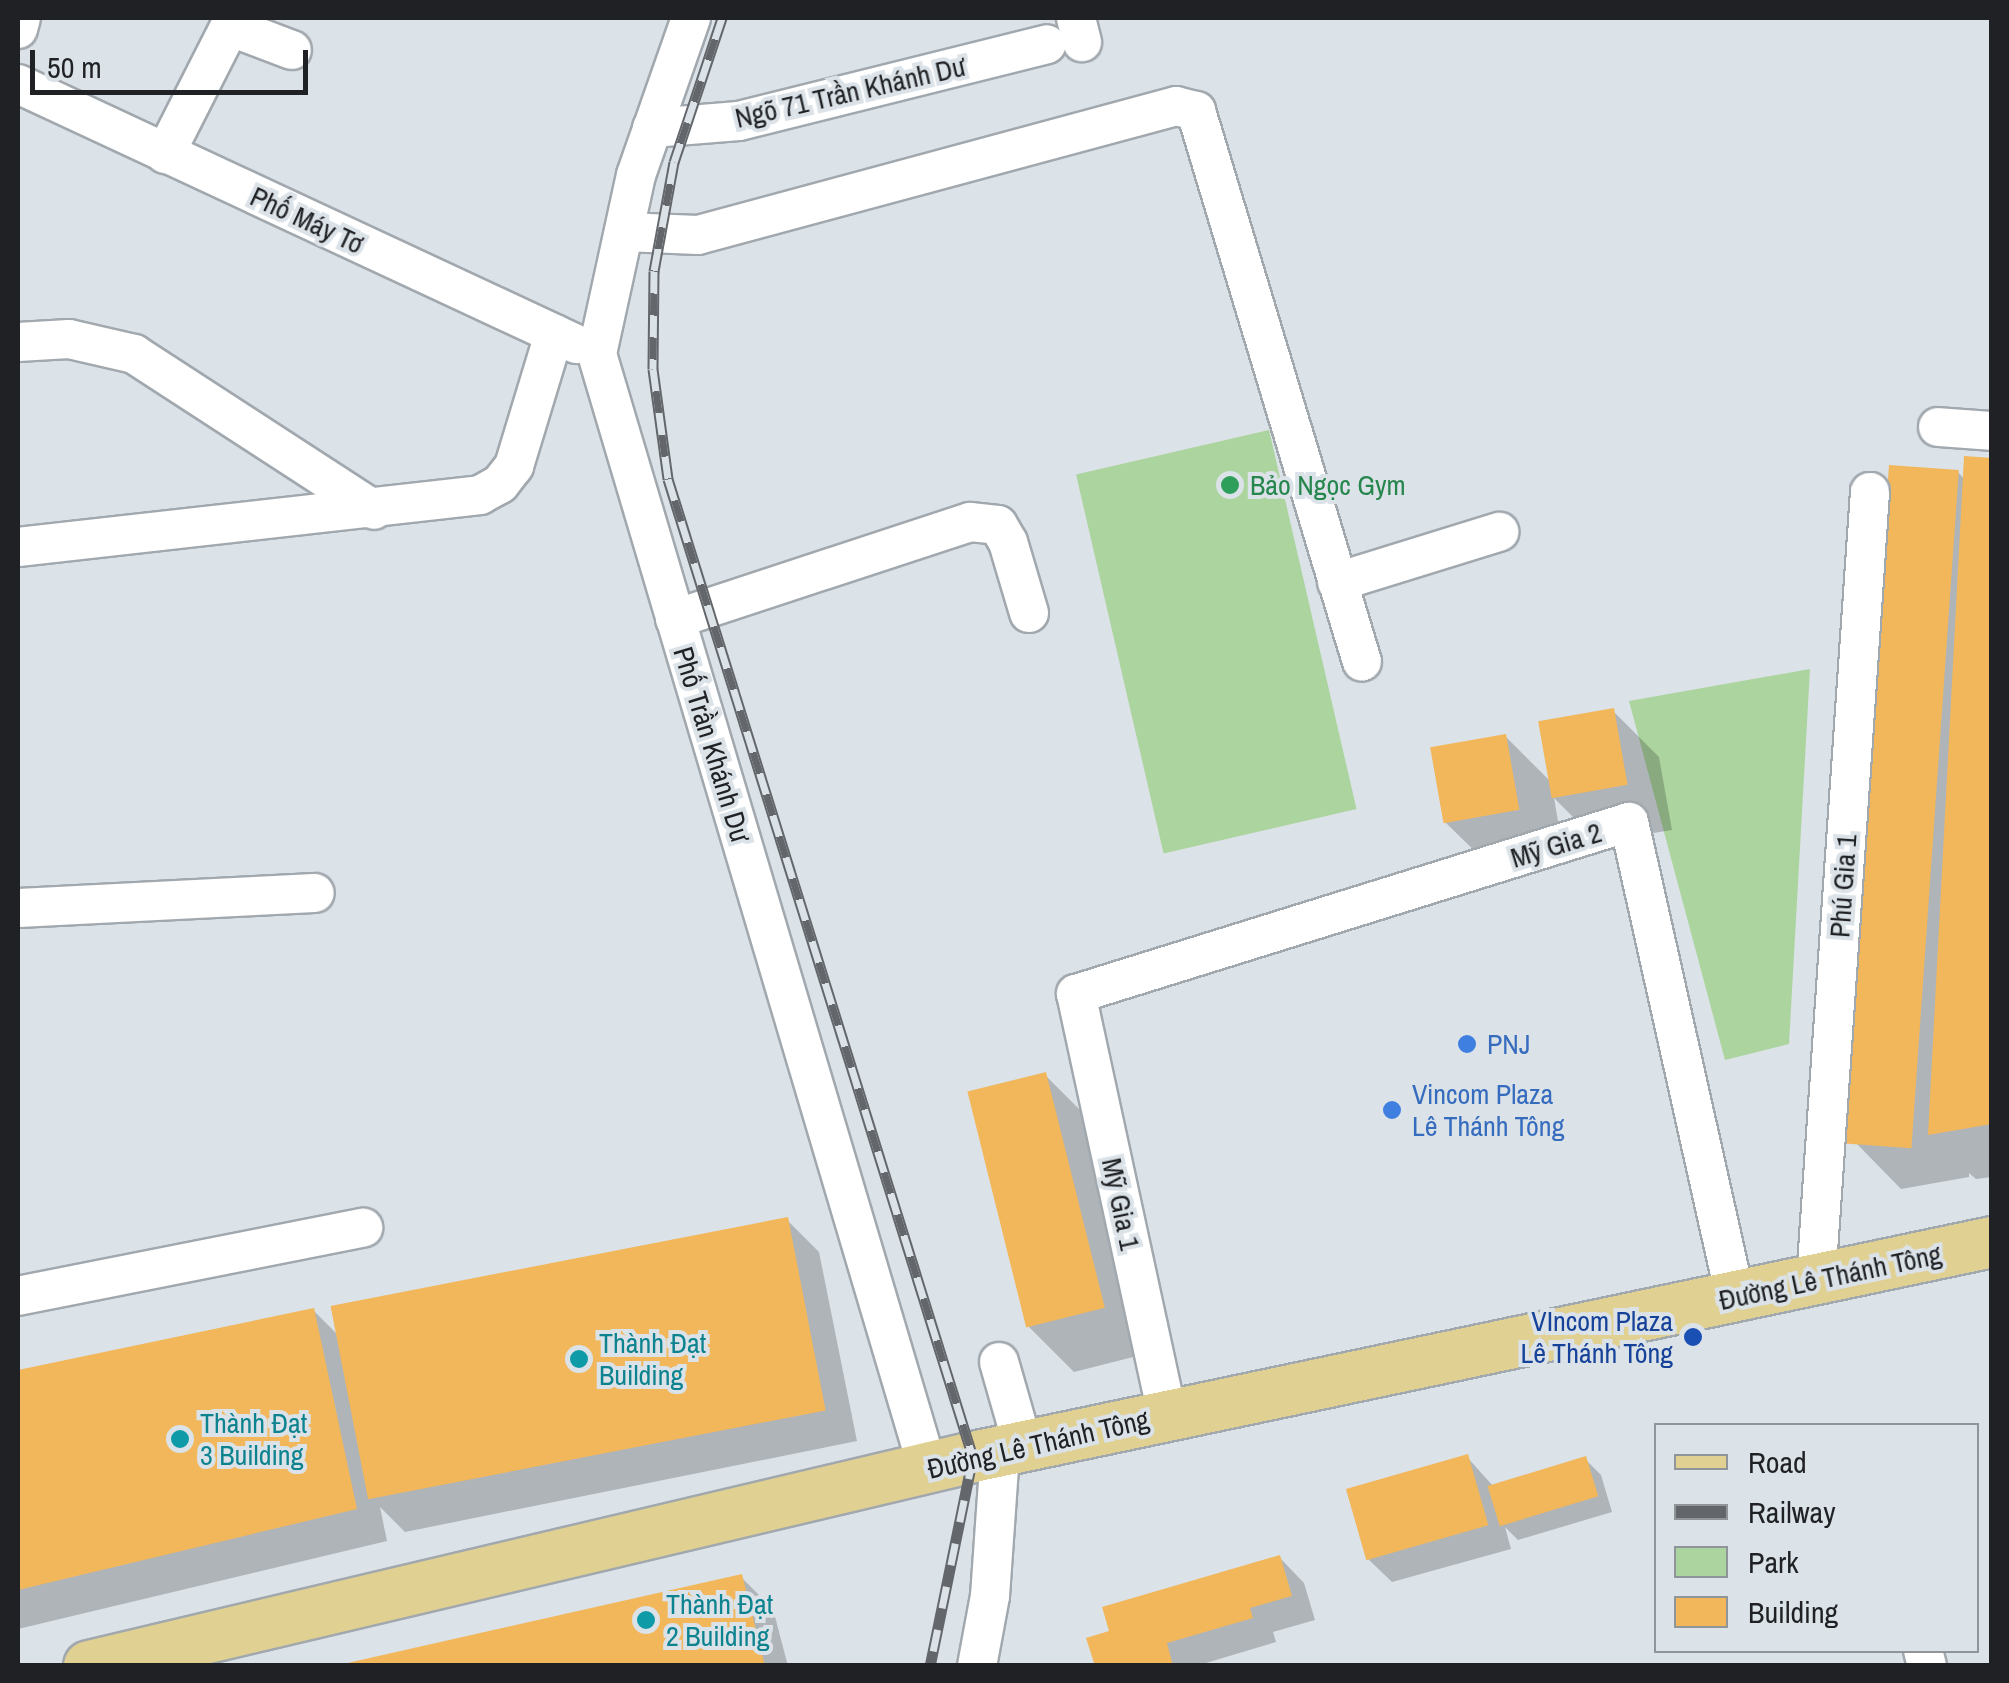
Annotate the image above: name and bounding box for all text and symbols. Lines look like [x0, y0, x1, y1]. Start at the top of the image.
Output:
scale bar [35, 30, 312, 92]
text: 50 m [47, 47, 102, 87]
street label: Ngõ 71 Trần Khánh Dư [732, 49, 968, 135]
street label: Phố Máy Tơ [245, 179, 369, 261]
place label: Bảo Ngọc Gym [1250, 468, 1406, 502]
marker: Bảo Ngọc Gym [1219, 474, 1241, 496]
street label: Phố Trần Khánh Dư [666, 642, 758, 846]
street label: Mỹ Gia 2 [1507, 815, 1605, 875]
street label: Phú Gia 1 [1823, 833, 1863, 939]
place label: PNJ [1487, 1027, 1530, 1061]
marker: PNJ [1456, 1033, 1478, 1055]
place label: Vincom Plaza Lê Thánh Tông [1412, 1077, 1565, 1143]
marker: Vincom Plaza Lê Thánh Tông [1381, 1099, 1403, 1121]
street label: Mỹ Gia 1 [1095, 1155, 1147, 1253]
street label: Đường Lê Thánh Tông [1715, 1237, 1945, 1317]
place label: VIncom Plaza Lê Thánh Tông [1520, 1304, 1673, 1370]
place label: Thành Đạt Building [599, 1326, 706, 1392]
marker: VIncom Plaza Lê Thánh Tông [1682, 1326, 1704, 1348]
marker: Thành Đạt Building [568, 1348, 590, 1370]
street label: Đường Lê Thánh Tông [924, 1402, 1152, 1486]
place label: Thành Đạt 3 Building [200, 1406, 307, 1472]
legend [1654, 1423, 1979, 1653]
marker: Thành Đạt 3 Building [169, 1428, 191, 1450]
text: Road [1748, 1442, 1807, 1482]
text: Railway [1748, 1492, 1835, 1532]
text: Park [1748, 1542, 1799, 1582]
place label: Thành Đạt 2 Building [666, 1587, 773, 1653]
text: Building [1748, 1592, 1838, 1632]
marker: Thành Đạt 2 Building [635, 1609, 657, 1631]

